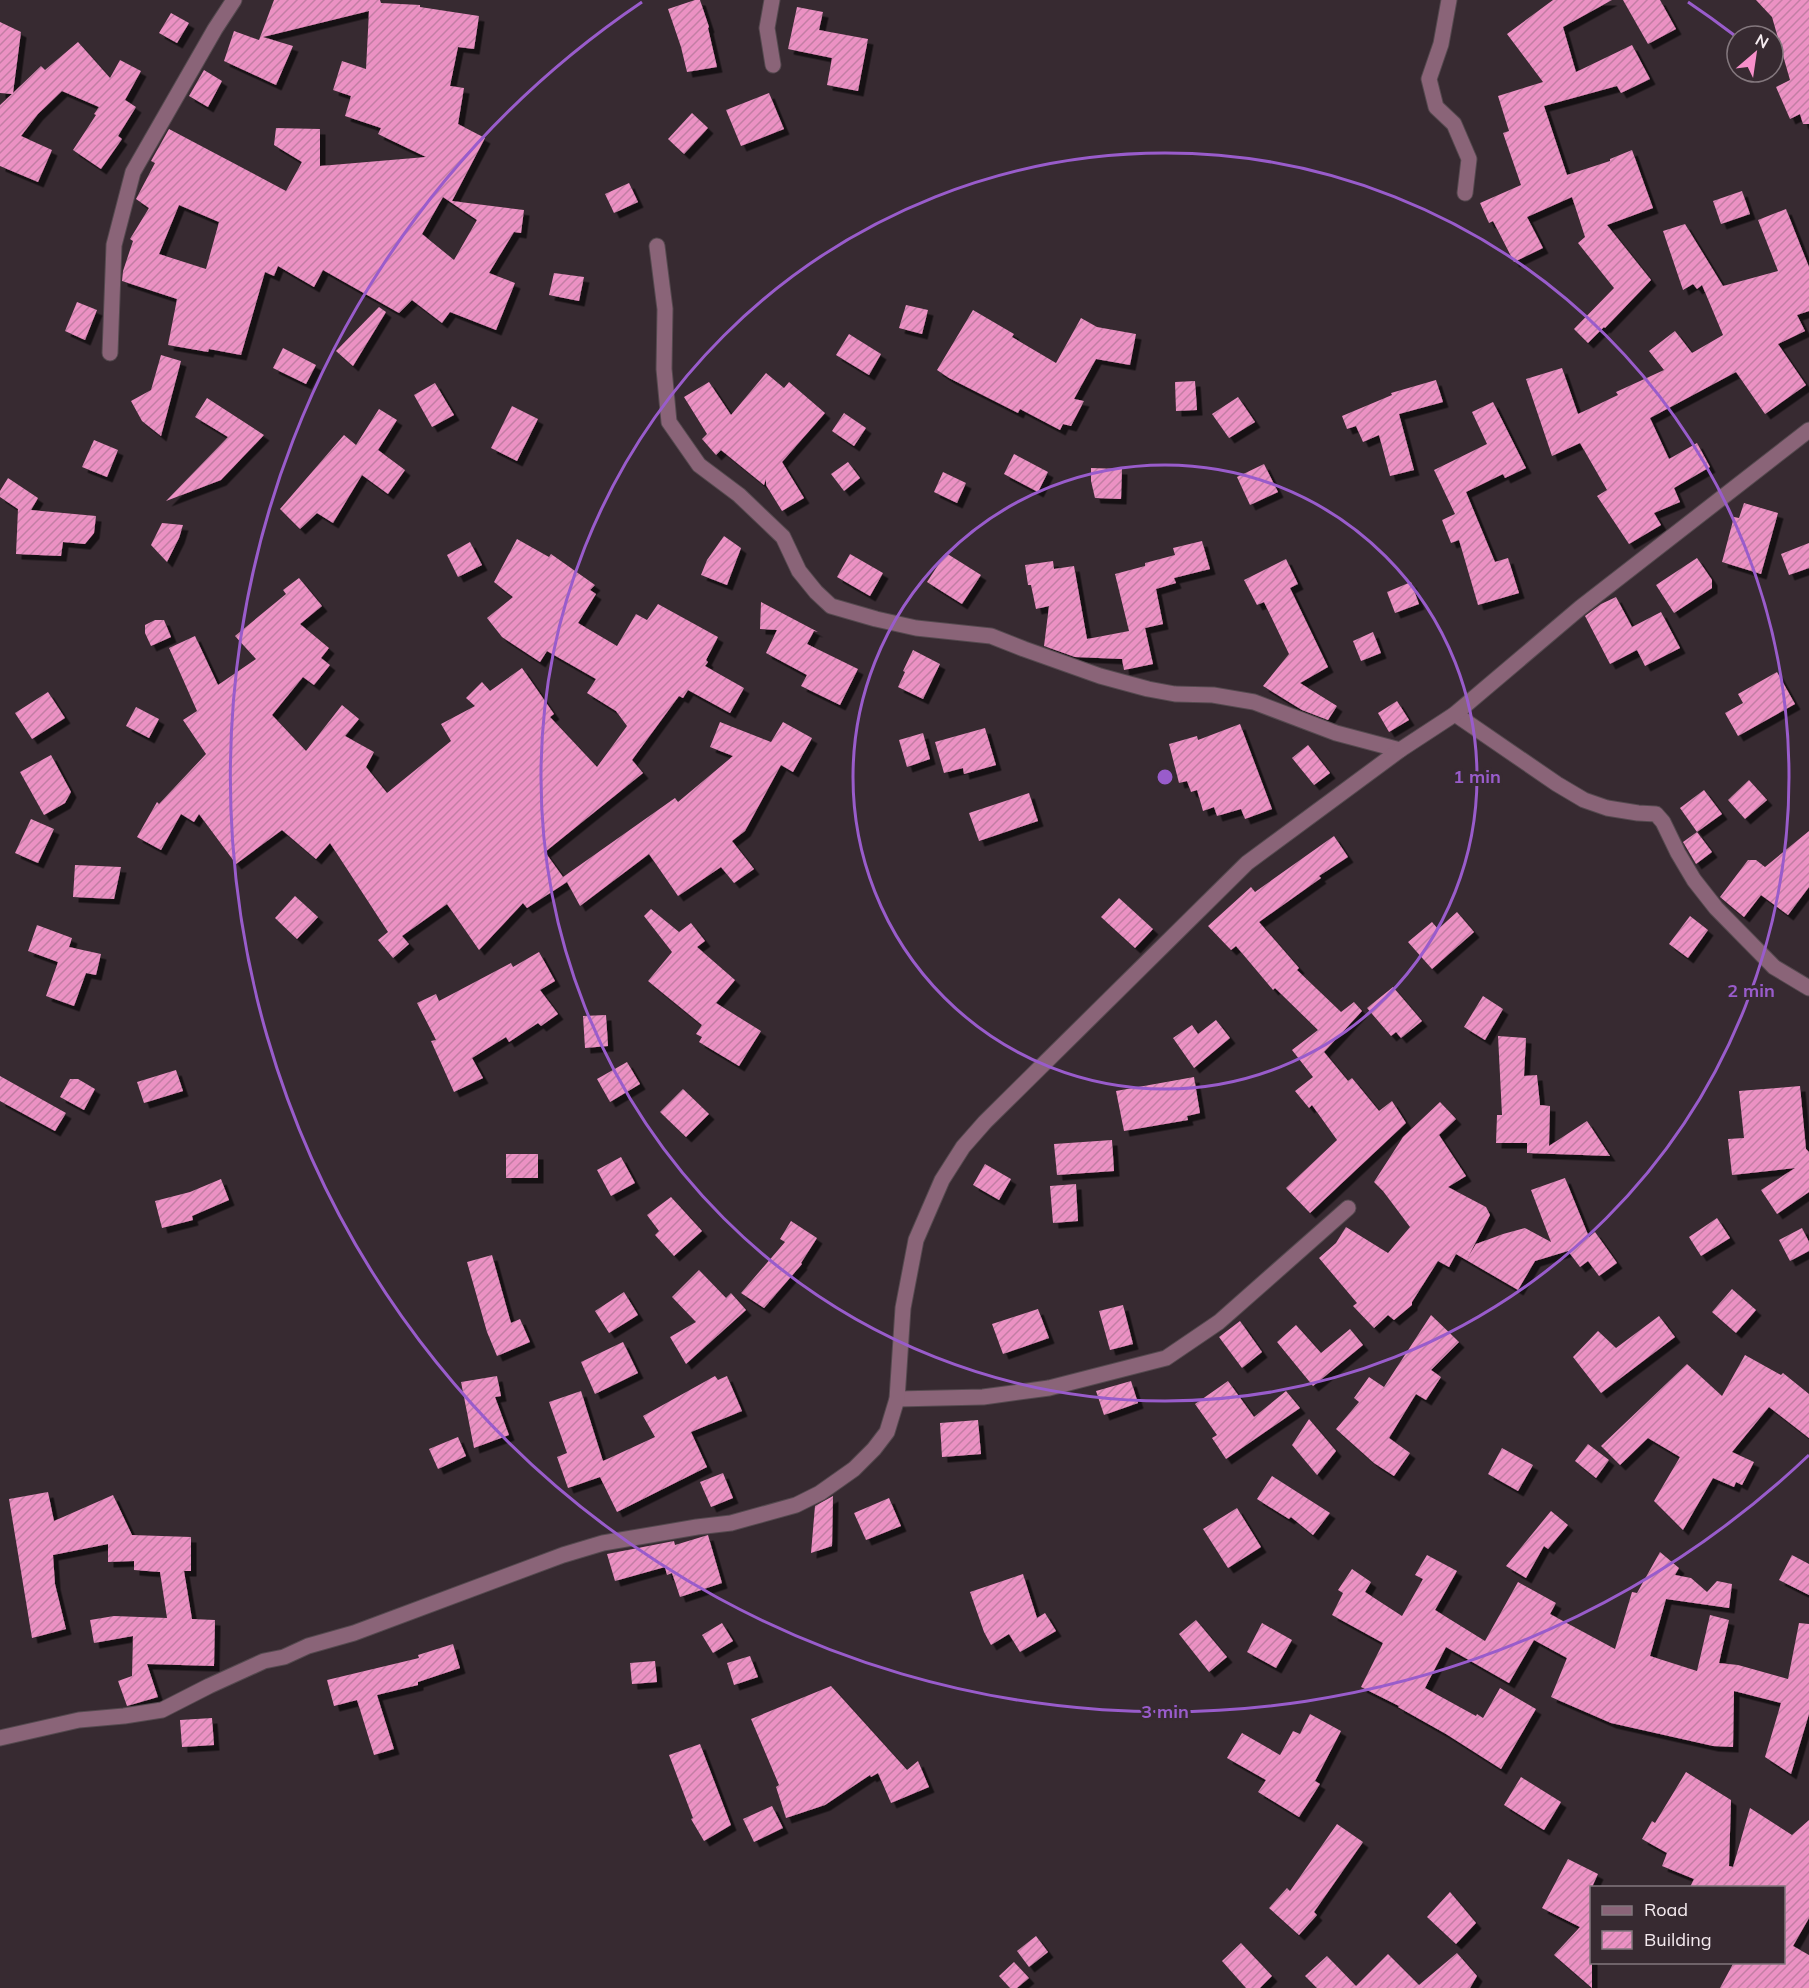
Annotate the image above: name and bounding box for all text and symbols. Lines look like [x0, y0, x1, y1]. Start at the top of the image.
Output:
north arrow [1725, 24, 1785, 84]
text: N [1752, 29, 1772, 53]
text: 1 min [1453, 765, 1501, 788]
centre of rings [1155, 767, 1175, 787]
text: 2 min [1727, 979, 1775, 1002]
text: 3 min [1141, 1700, 1189, 1723]
legend [1590, 1886, 1785, 1964]
text: Road [1644, 1898, 1688, 1921]
text: Building [1644, 1928, 1712, 1951]

